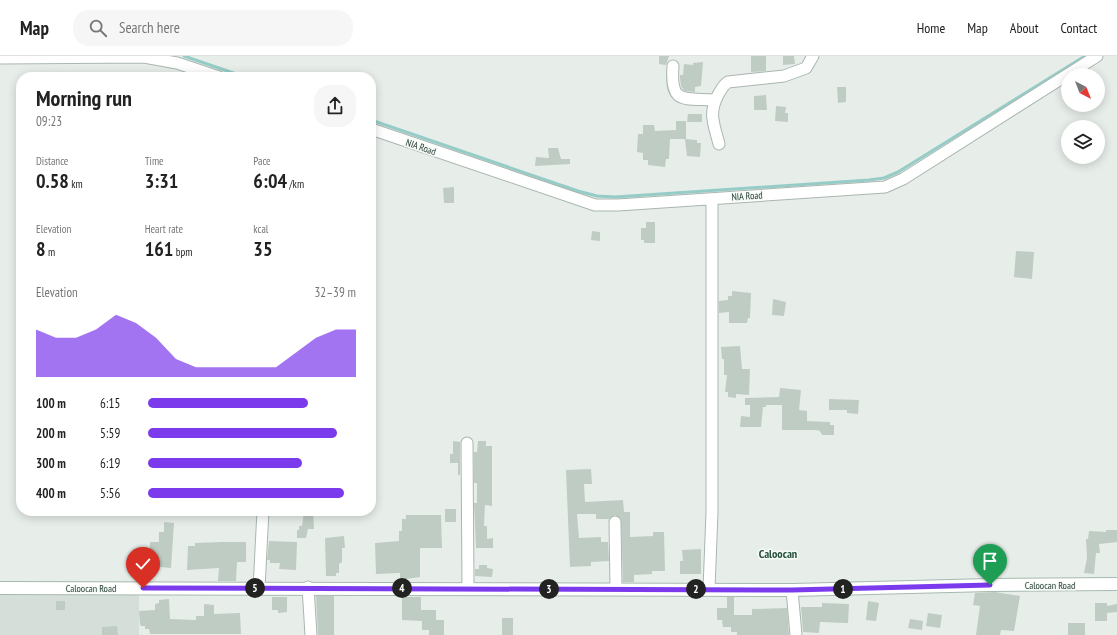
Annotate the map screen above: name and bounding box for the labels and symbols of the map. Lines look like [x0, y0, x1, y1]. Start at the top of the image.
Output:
north arrow [1061, 68, 1105, 112]
street label: NIA Road [404, 136, 438, 158]
street label: NIA Road [731, 188, 763, 204]
pin [973, 544, 1007, 585]
district label: Caloocan [759, 546, 797, 561]
pin [126, 547, 160, 588]
pin: 5 [245, 578, 265, 598]
pin: 4 [392, 578, 412, 598]
pin: 3 [539, 579, 559, 599]
pin: 2 [686, 579, 706, 599]
pin: 1 [833, 579, 853, 599]
street label: Caloocan Road [1025, 579, 1075, 592]
street label: Caloocan Road [66, 582, 116, 595]

